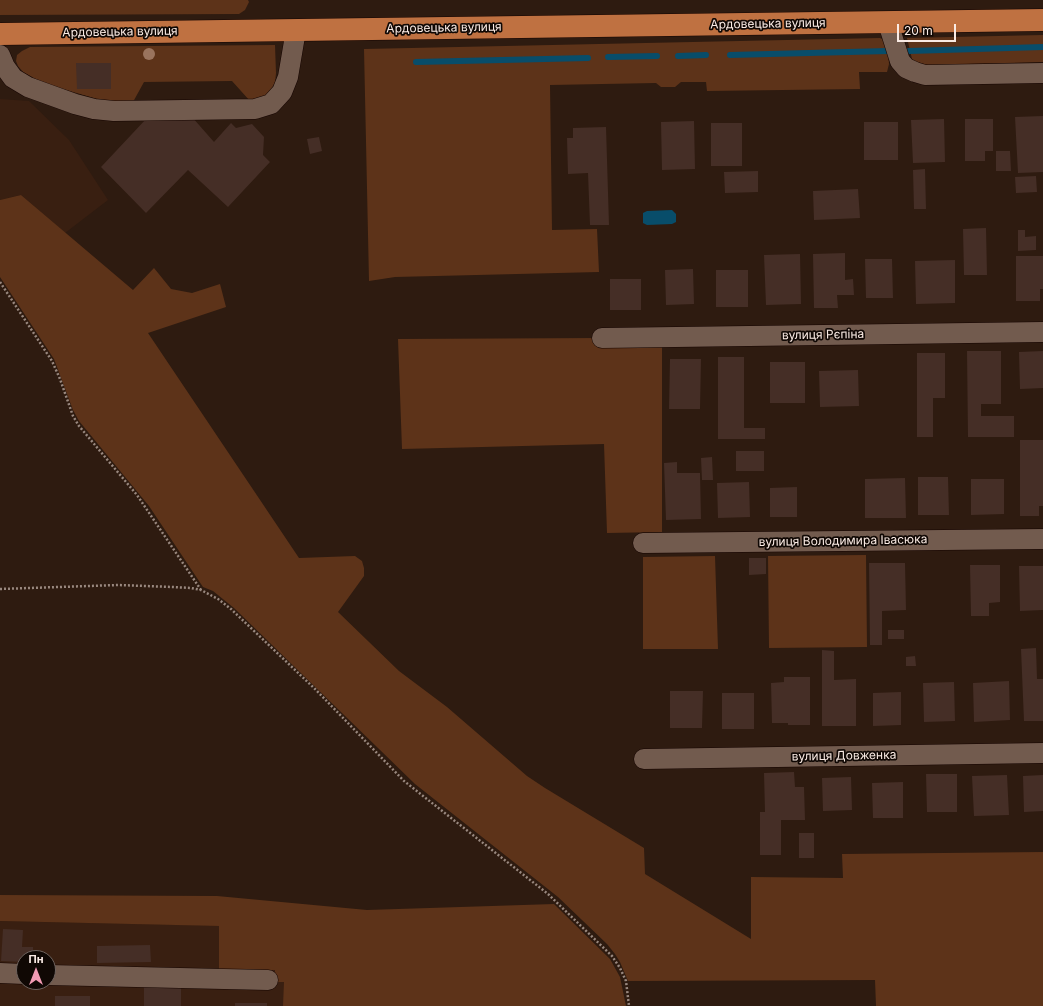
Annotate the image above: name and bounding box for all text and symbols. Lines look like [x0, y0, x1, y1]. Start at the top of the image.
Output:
street label: Ардовецька вулиця [710, 16, 826, 32]
scale bar [899, 16, 958, 42]
street label: Ардовецька вулиця [386, 20, 502, 36]
text: 20 m [904, 23, 933, 38]
street label: Ардовецька вулиця [62, 24, 178, 40]
street label: вулиця Рєпіна [782, 327, 864, 343]
street label: вулиця Володимира Івасюка [758, 532, 928, 550]
street label: вулиця Довженка [792, 748, 896, 764]
north arrow [16, 950, 56, 990]
text: Пн [28, 952, 44, 966]

